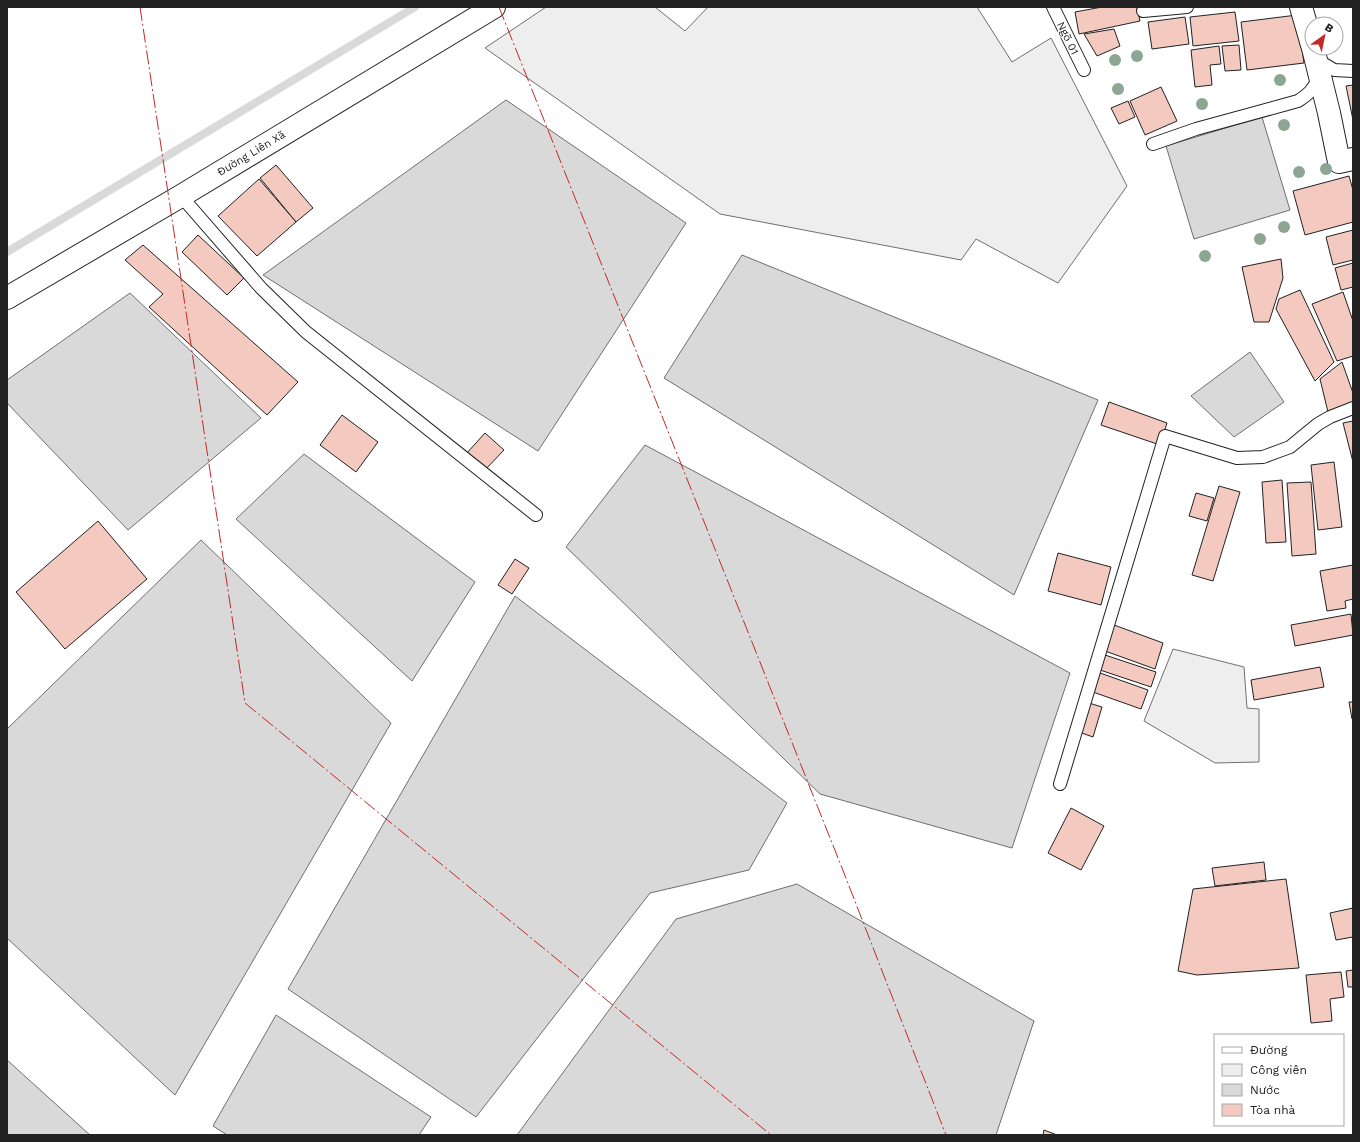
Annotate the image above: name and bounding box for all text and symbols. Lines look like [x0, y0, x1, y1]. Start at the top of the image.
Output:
north arrow [1304, 16, 1344, 56]
street label: Ngõ 01 [1054, 20, 1081, 57]
text: B [1322, 21, 1336, 36]
street label: Đường Liên Xã [215, 128, 288, 179]
legend [1214, 1034, 1344, 1126]
text: Đường [1250, 1043, 1288, 1057]
text: Công viên [1250, 1063, 1307, 1077]
text: Nước [1250, 1083, 1280, 1097]
text: Tòa nhà [1250, 1103, 1296, 1117]

